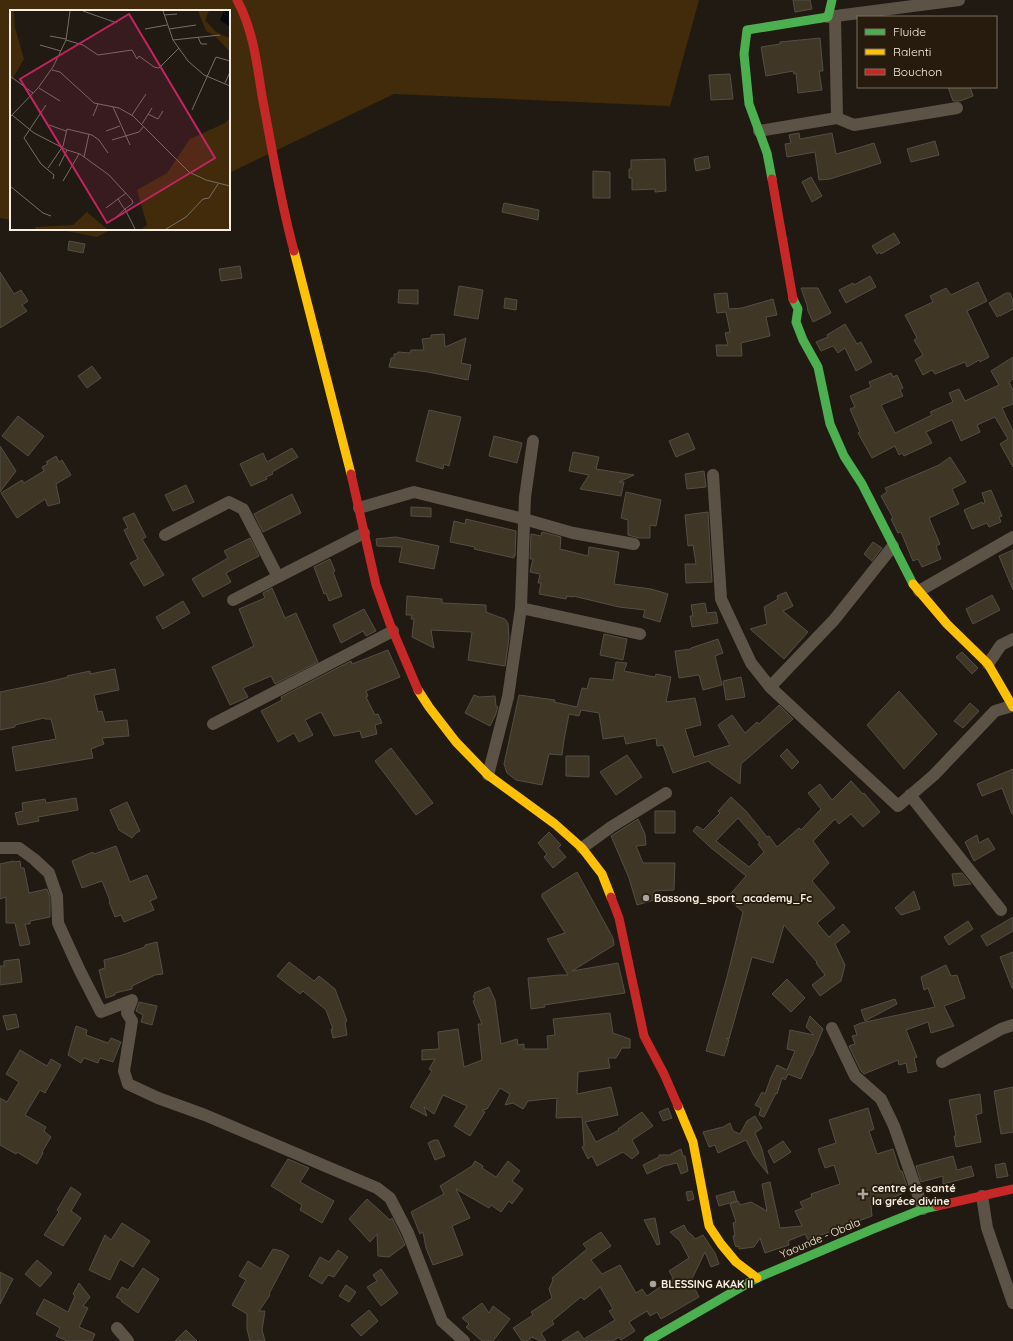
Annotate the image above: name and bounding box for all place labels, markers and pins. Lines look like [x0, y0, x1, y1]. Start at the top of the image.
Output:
place label: Bassong_sport_academy_Fc [654, 891, 812, 905]
marker: Bassong_sport_academy_Fc [641, 893, 651, 903]
place label: centre de santé la gréce divine [872, 1181, 956, 1208]
marker: centre de santé la gréce divine [857, 1188, 869, 1200]
place label: BLESSING AKAK II [661, 1277, 753, 1291]
marker: BLESSING AKAK II [648, 1279, 658, 1289]

